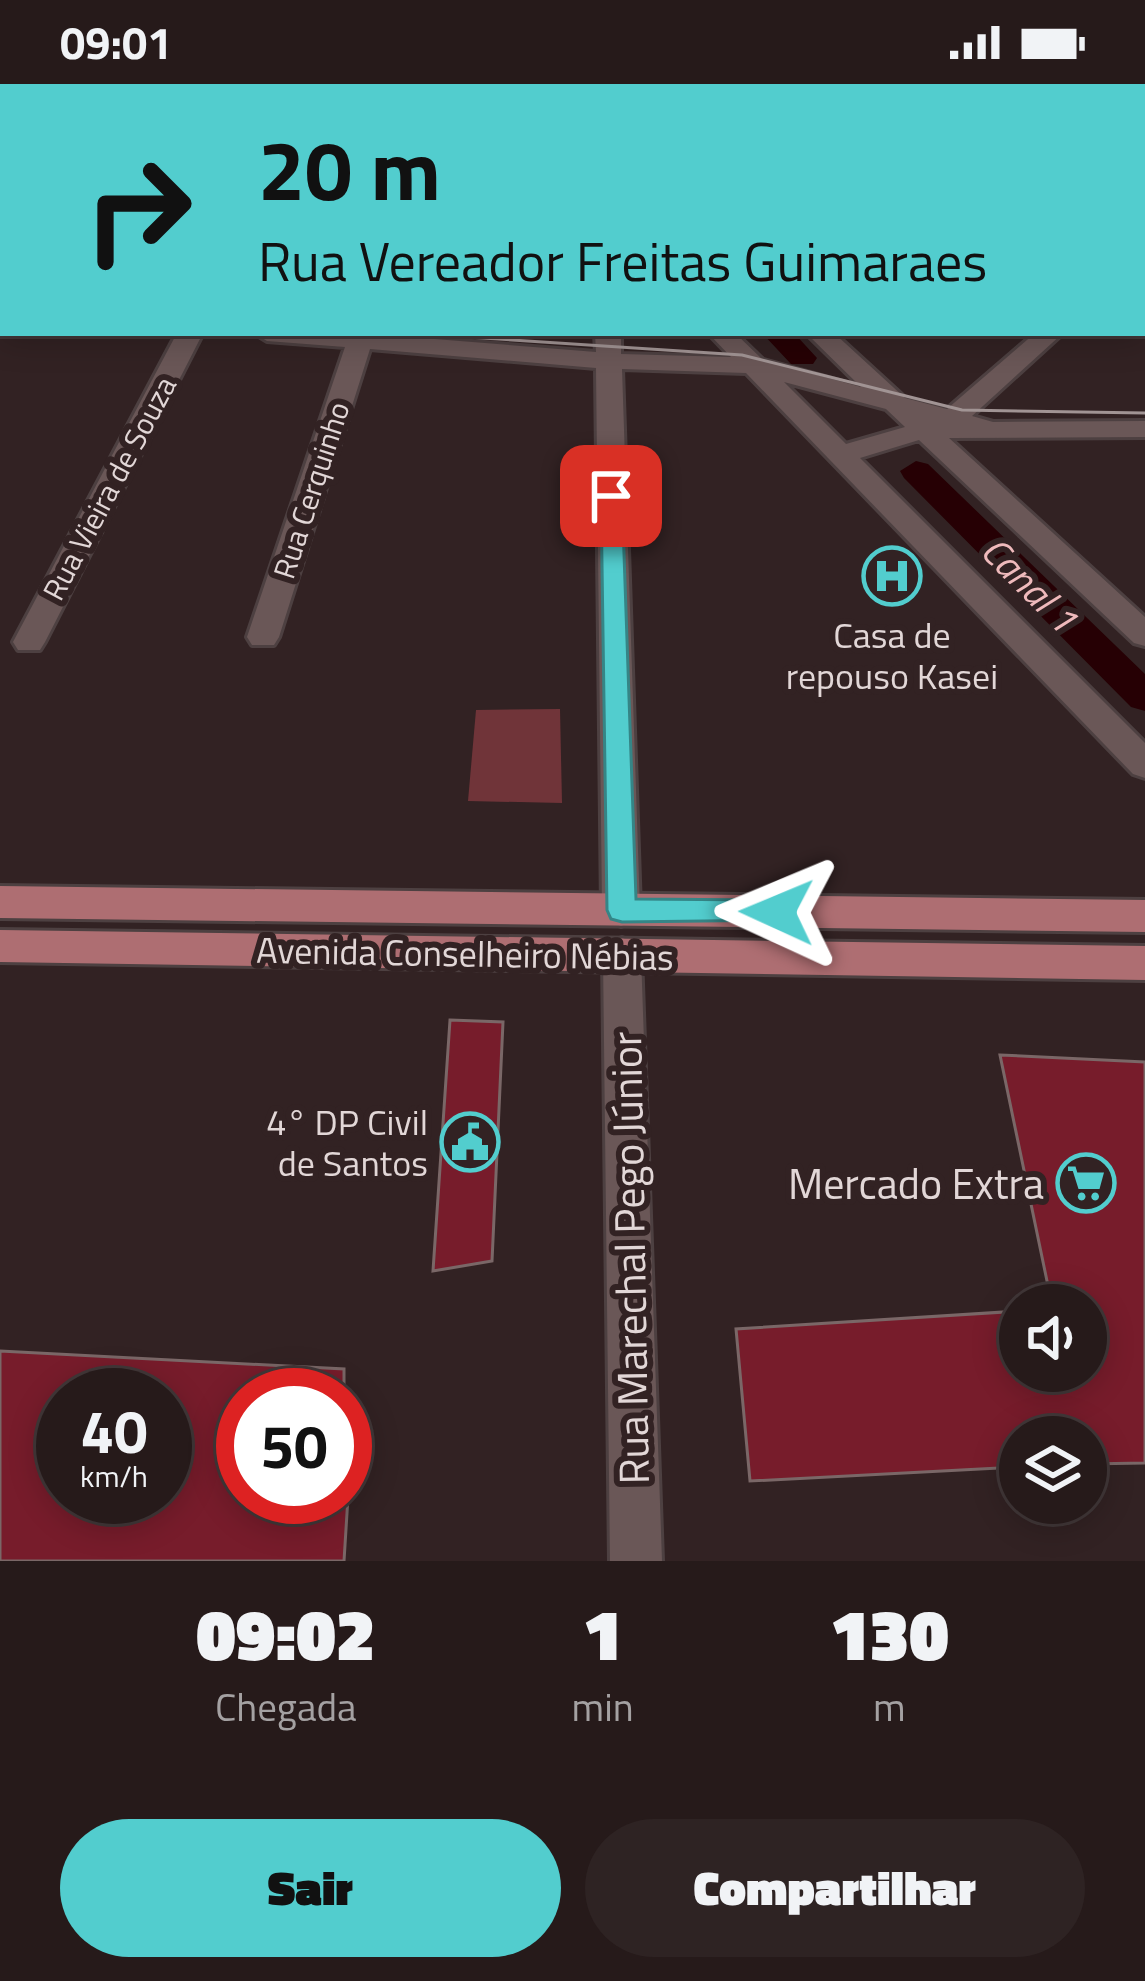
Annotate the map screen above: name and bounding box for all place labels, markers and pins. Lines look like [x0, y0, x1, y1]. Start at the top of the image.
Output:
pin [560, 445, 662, 547]
hospital icon: Casa de repouso Kasei [861, 545, 923, 607]
place label: Casa de repouso Kasei [786, 607, 998, 703]
place label: 4° DP Civil de Santos [266, 1094, 428, 1190]
public building icon: 4° DP Civil de Santos [439, 1111, 501, 1173]
place label: Mercado Extra [788, 1151, 1044, 1215]
supermarket icon: Mercado Extra [1055, 1152, 1117, 1214]

